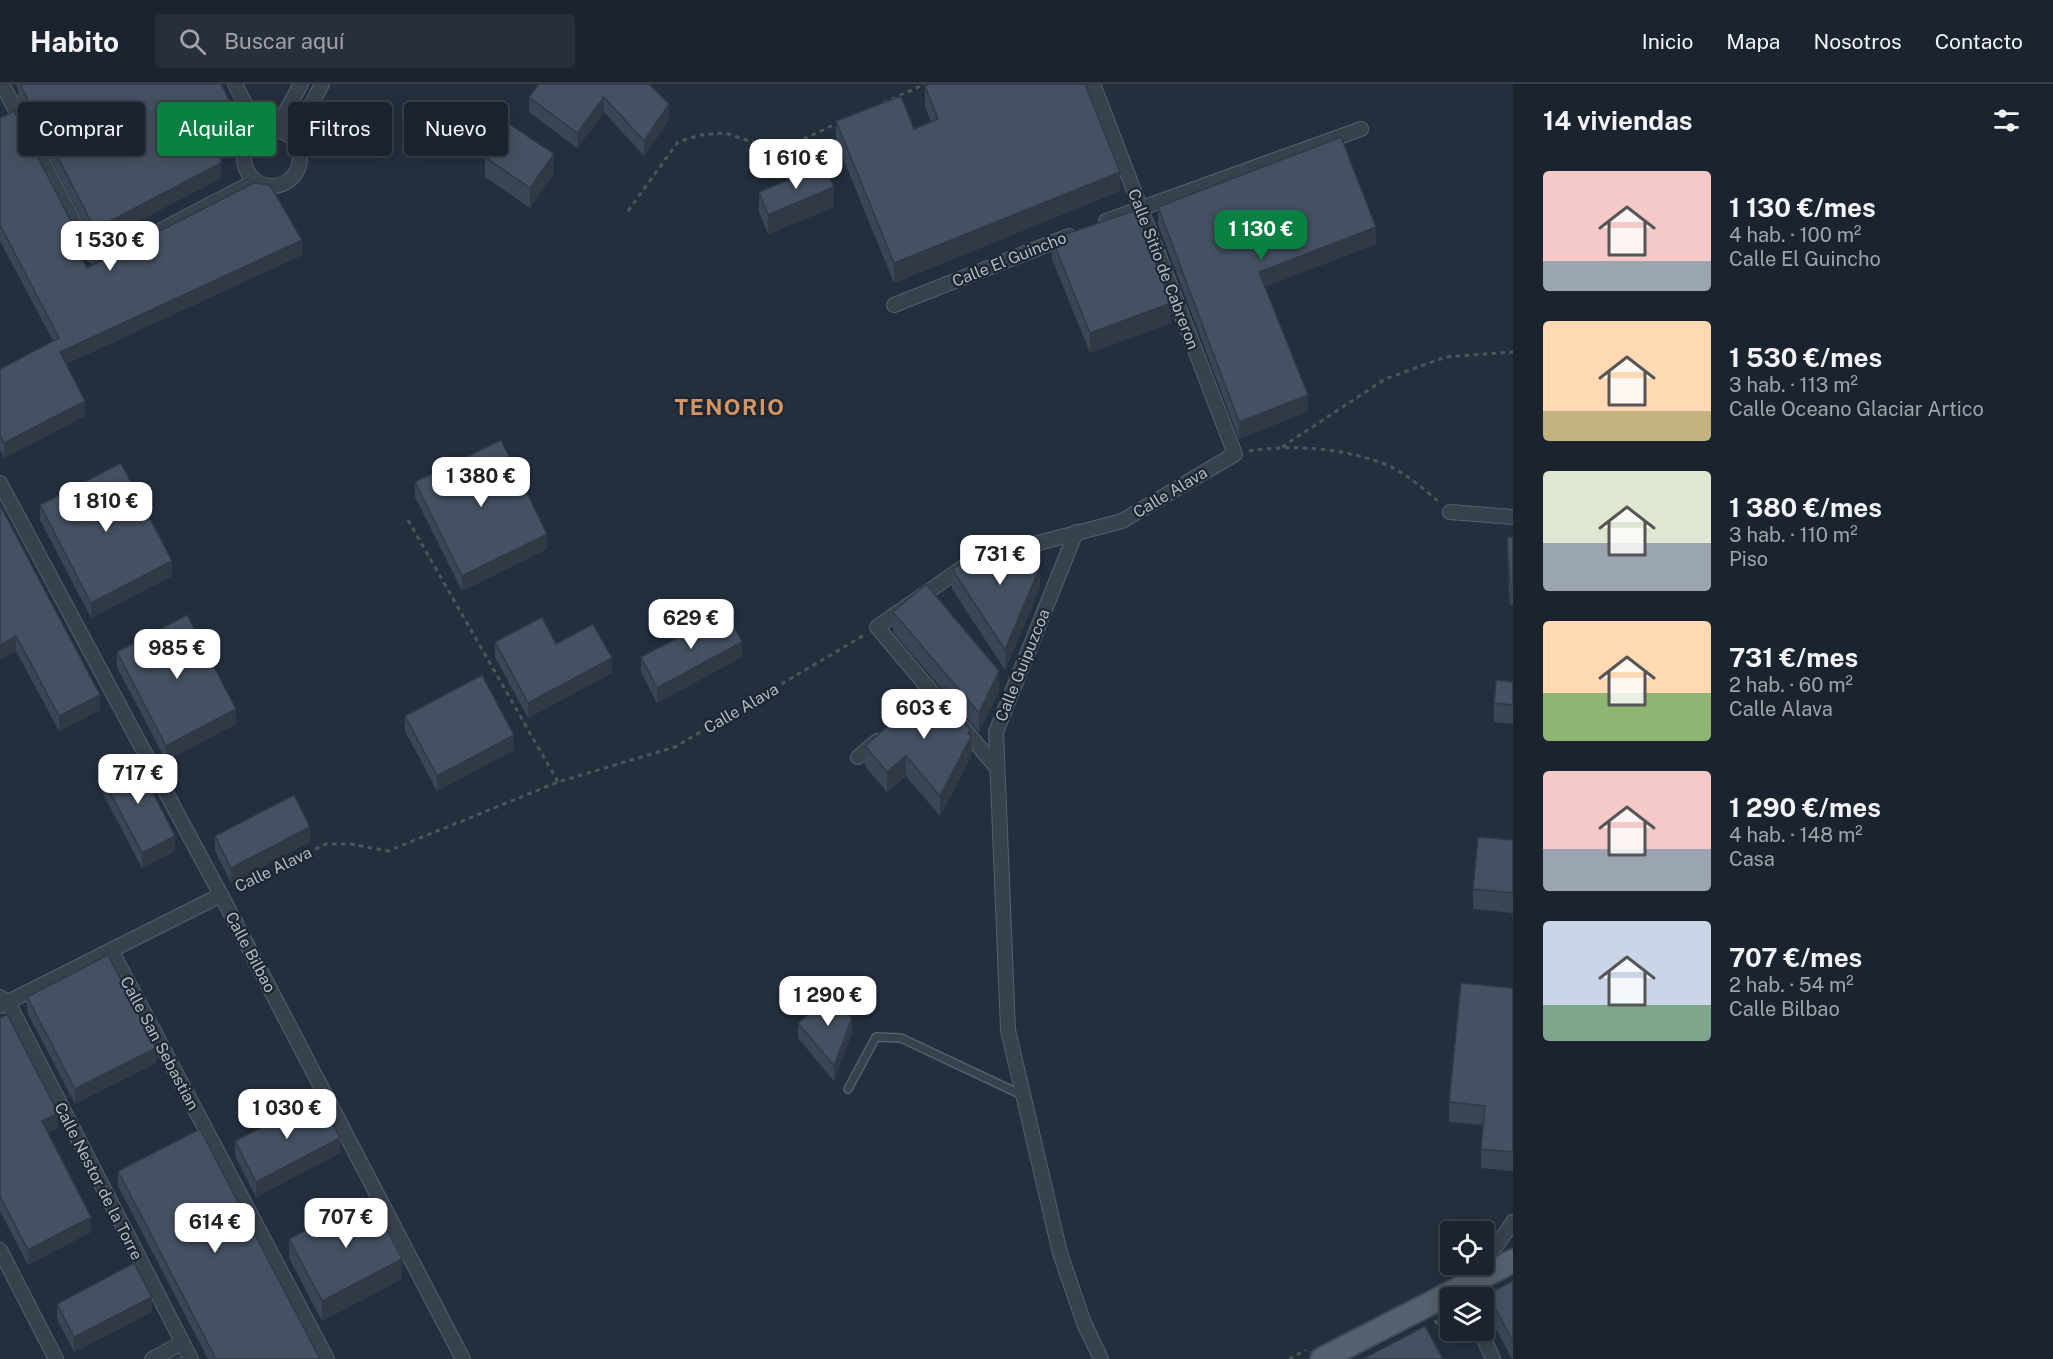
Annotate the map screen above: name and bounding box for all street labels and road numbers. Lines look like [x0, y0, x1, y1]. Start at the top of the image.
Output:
street label: Calle Sitio de Cabreron [1124, 186, 1203, 352]
street label: Calle El Guincho [949, 228, 1069, 291]
street label: Calle Alava [1130, 463, 1211, 522]
street label: Calle Guipuzcoa [991, 606, 1054, 724]
street label: Calle Alava [701, 679, 782, 737]
street label: Calle Alava [232, 843, 315, 896]
street label: Calle Bilbao [221, 909, 280, 996]
street label: Calle San Sebastian [116, 973, 203, 1113]
street label: Calle Nestor de la Torre [51, 1099, 147, 1263]

